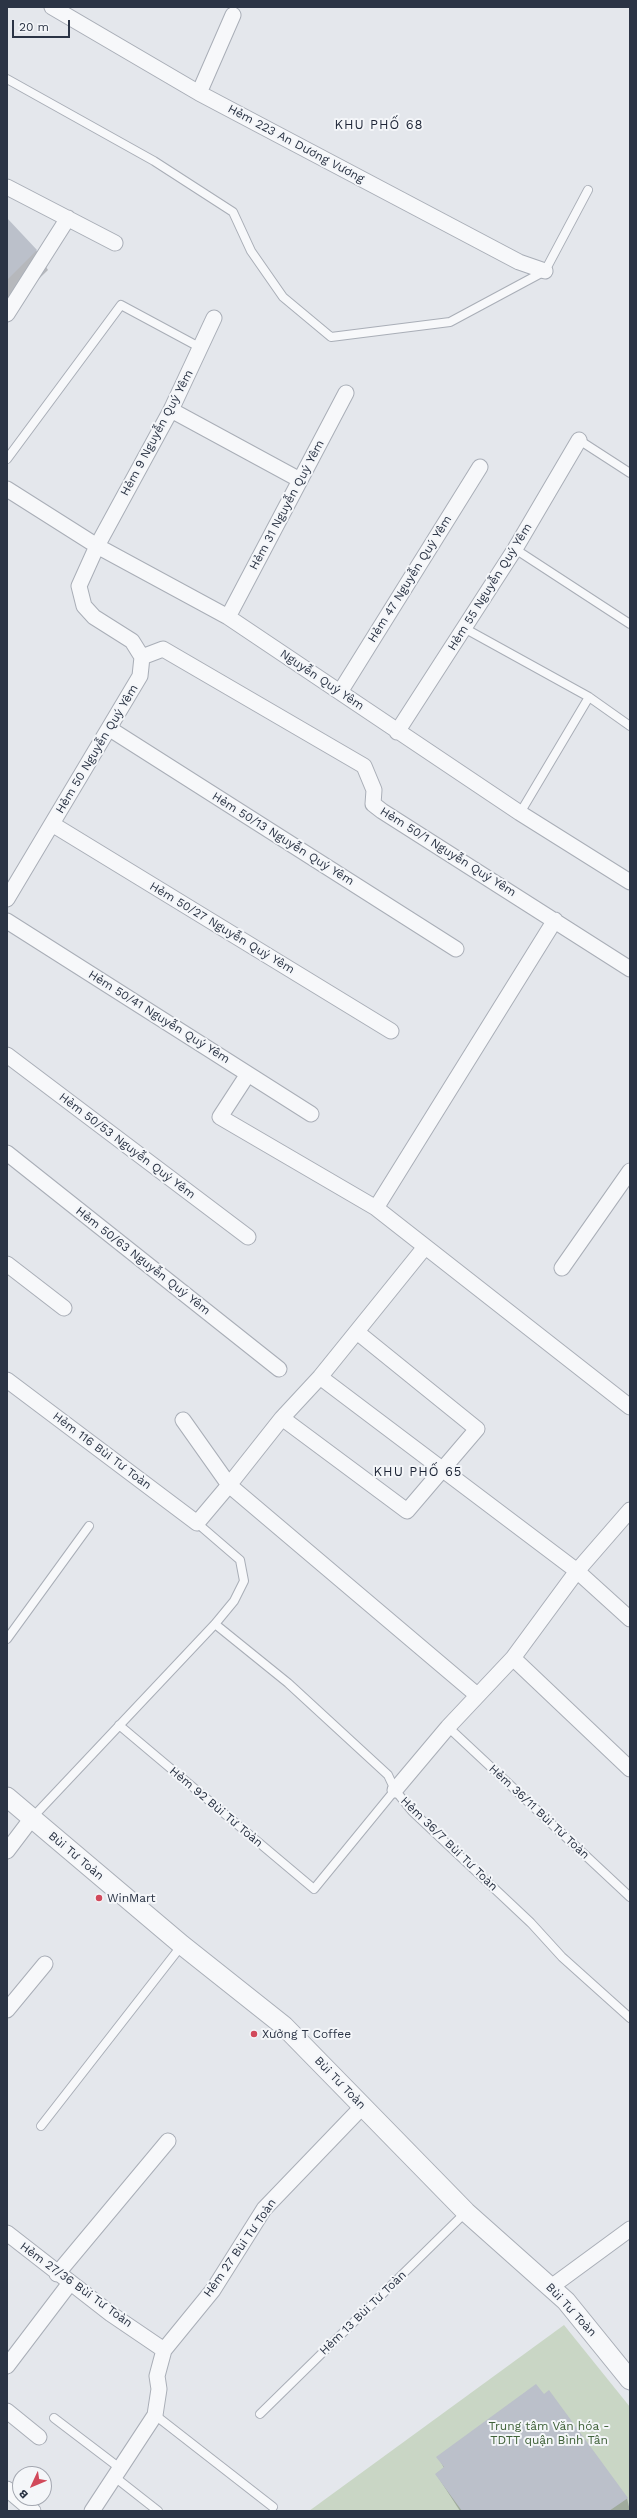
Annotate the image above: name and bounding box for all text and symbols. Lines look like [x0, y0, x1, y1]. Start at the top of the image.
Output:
scale bar [14, 12, 72, 38]
text: 20 m [19, 20, 49, 34]
street label: Hẻm 223 An Dương Vương [225, 102, 367, 186]
district label: KHU PHỐ 68 [334, 117, 424, 133]
street label: Hẻm 9 Nguyễn Quý Yêm [118, 367, 196, 499]
street label: Hẻm 31 Nguyễn Quý Yêm [247, 438, 327, 572]
street label: Hẻm 47 Nguyễn Quý Yêm [365, 513, 455, 645]
street label: Hẻm 55 Nguyễn Quý Yêm [445, 521, 535, 653]
street label: Nguyễn Quý Yêm [277, 647, 367, 713]
street label: Hẻm 50 Nguyễn Quý Yêm [53, 682, 141, 816]
street label: Hẻm 50/13 Nguyễn Quý Yêm [209, 789, 357, 889]
street label: Hẻm 50/1 Nguyễn Quý Yêm [377, 804, 519, 900]
street label: Hẻm 50/27 Nguyễn Quý Yêm [147, 879, 297, 977]
street label: Hẻm 50/41 Nguyễn Quý Yêm [86, 967, 232, 1067]
street label: Hẻm 50/53 Nguyễn Quý Yêm [56, 1090, 198, 1202]
street label: Hẻm 50/63 Nguyễn Quý Yêm [73, 1204, 213, 1318]
street label: Hẻm 116 Bùi Tư Toàn [50, 1409, 154, 1493]
district label: KHU PHỐ 65 [374, 1464, 462, 1480]
street label: Hẻm 36/11 Bùi Tư Toàn [486, 1762, 592, 1862]
street label: Hẻm 92 Bùi Tư Toàn [166, 1764, 266, 1850]
street label: Hẻm 36/7 Bùi Tư Toàn [397, 1794, 501, 1894]
street label: Bùi Tư Toàn [45, 1829, 107, 1883]
place label: WinMart [107, 1891, 156, 1905]
marker: WinMart [94, 1893, 104, 1903]
place label: Xưởng T Coffee [262, 2027, 351, 2041]
marker: Xưởng T Coffee [249, 2029, 259, 2039]
street label: Bùi Tư Toàn [311, 2054, 369, 2112]
street label: Hẻm 27 Bùi Tư Toàn [201, 2196, 279, 2300]
street label: Hẻm 27/36 Bùi Tư Toàn [17, 2239, 135, 2331]
street label: Hẻm 13 Bùi Tư Toàn [317, 2268, 409, 2358]
street label: Bùi Tư Toàn [543, 2280, 599, 2340]
park label: Trung tâm Văn hóa - TDTT quận Bình Tân [489, 2419, 609, 2447]
north arrow [12, 2466, 52, 2506]
text: B [16, 2487, 31, 2501]

